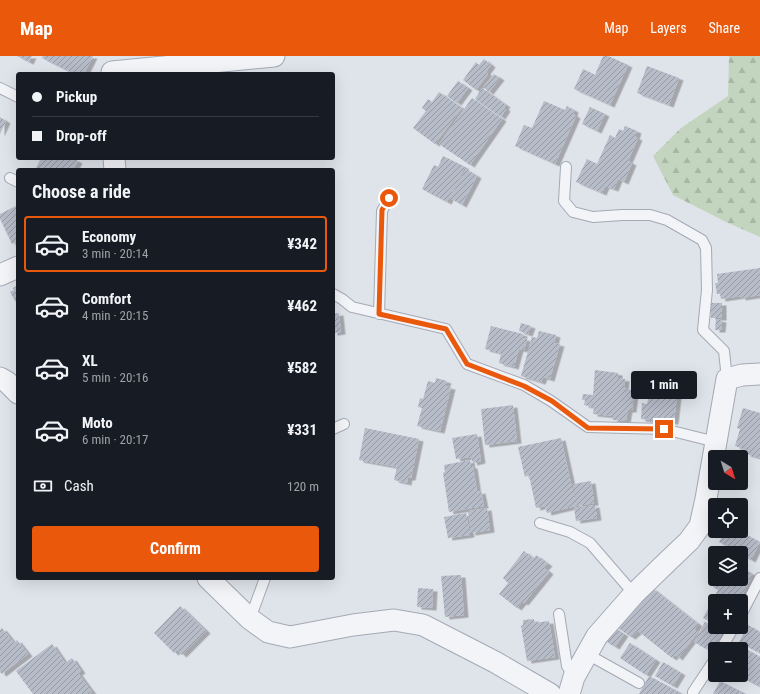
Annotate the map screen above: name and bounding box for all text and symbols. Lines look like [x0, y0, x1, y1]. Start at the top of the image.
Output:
text: Map [20, 17, 53, 40]
text: Map [604, 20, 628, 36]
text: Layers [650, 20, 687, 36]
text: Share [709, 20, 740, 36]
text: Pickup [56, 88, 97, 106]
text: Drop-off [56, 127, 107, 145]
text: Choose a ride [32, 181, 131, 202]
route start [380, 189, 398, 207]
icon: car [34, 226, 70, 262]
text: Economy [82, 228, 136, 246]
text: ¥342 [287, 235, 317, 253]
text: 3 min · 20:14 [82, 246, 148, 261]
icon: car [34, 288, 70, 324]
text: Comfort [82, 290, 131, 308]
text: ¥462 [287, 297, 317, 315]
text: 4 min · 20:15 [82, 308, 148, 323]
icon: car [34, 350, 70, 386]
text: XL [82, 352, 98, 370]
text: ¥582 [287, 359, 317, 377]
text: 5 min · 20:16 [82, 370, 148, 385]
callout: 1 min [631, 371, 697, 399]
text: 1 min [650, 377, 678, 392]
icon: car [34, 412, 70, 448]
text: Moto [82, 414, 113, 432]
route end [655, 420, 673, 438]
text: ¥331 [287, 421, 317, 439]
text: 6 min · 20:17 [82, 432, 148, 447]
north arrow [708, 450, 748, 490]
map controls [708, 450, 748, 682]
icon: cash [32, 475, 54, 497]
text: Cash [64, 477, 94, 495]
text: 120 m [287, 479, 319, 494]
button: locate [708, 498, 748, 538]
button: Confirm [32, 526, 319, 572]
button: layers [708, 546, 748, 586]
button: + [708, 594, 748, 634]
button: − [708, 642, 748, 682]

